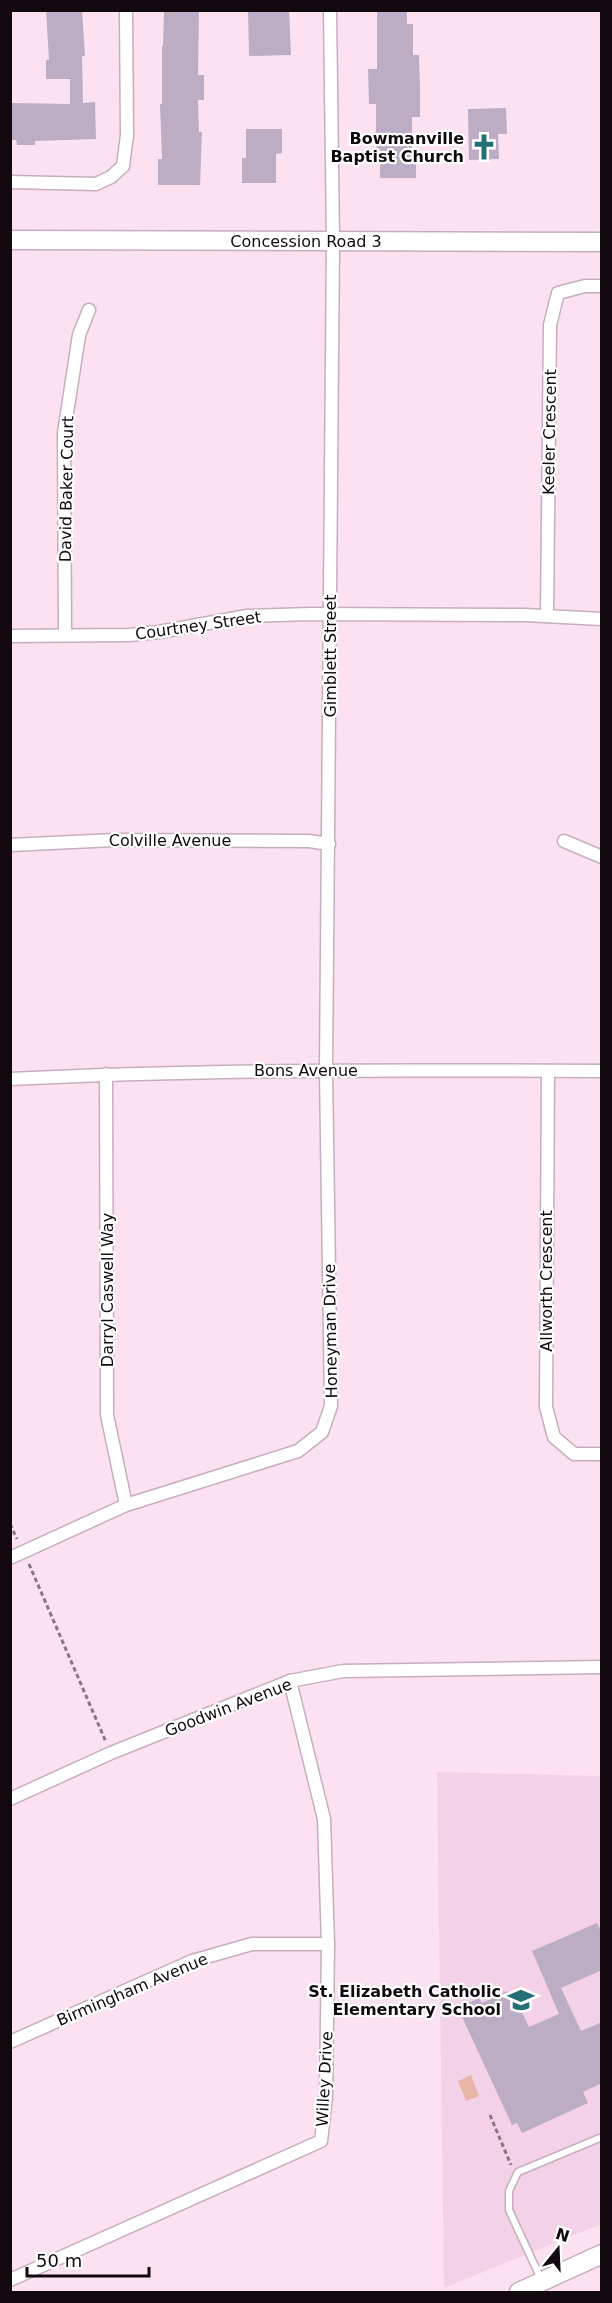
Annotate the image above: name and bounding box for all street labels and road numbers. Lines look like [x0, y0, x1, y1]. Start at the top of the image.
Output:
street label: Concession Road 3 [230, 232, 382, 251]
street label: Keeler Crescent [539, 369, 560, 495]
street label: David Baker Court [56, 416, 77, 562]
street label: Gimblett Street [321, 594, 340, 718]
street label: Courtney Street [134, 607, 262, 644]
street label: Colville Avenue [109, 831, 231, 850]
street label: Bons Avenue [254, 1061, 358, 1080]
street label: Allworth Crescent [537, 1210, 556, 1352]
street label: Darryl Caswell Way [98, 1213, 117, 1367]
street label: Honeyman Drive [320, 1264, 341, 1398]
street label: Goodwin Avenue [162, 1675, 294, 1740]
street label: Birmingham Avenue [54, 1949, 211, 2030]
street label: Willey Drive [313, 2031, 336, 2127]

